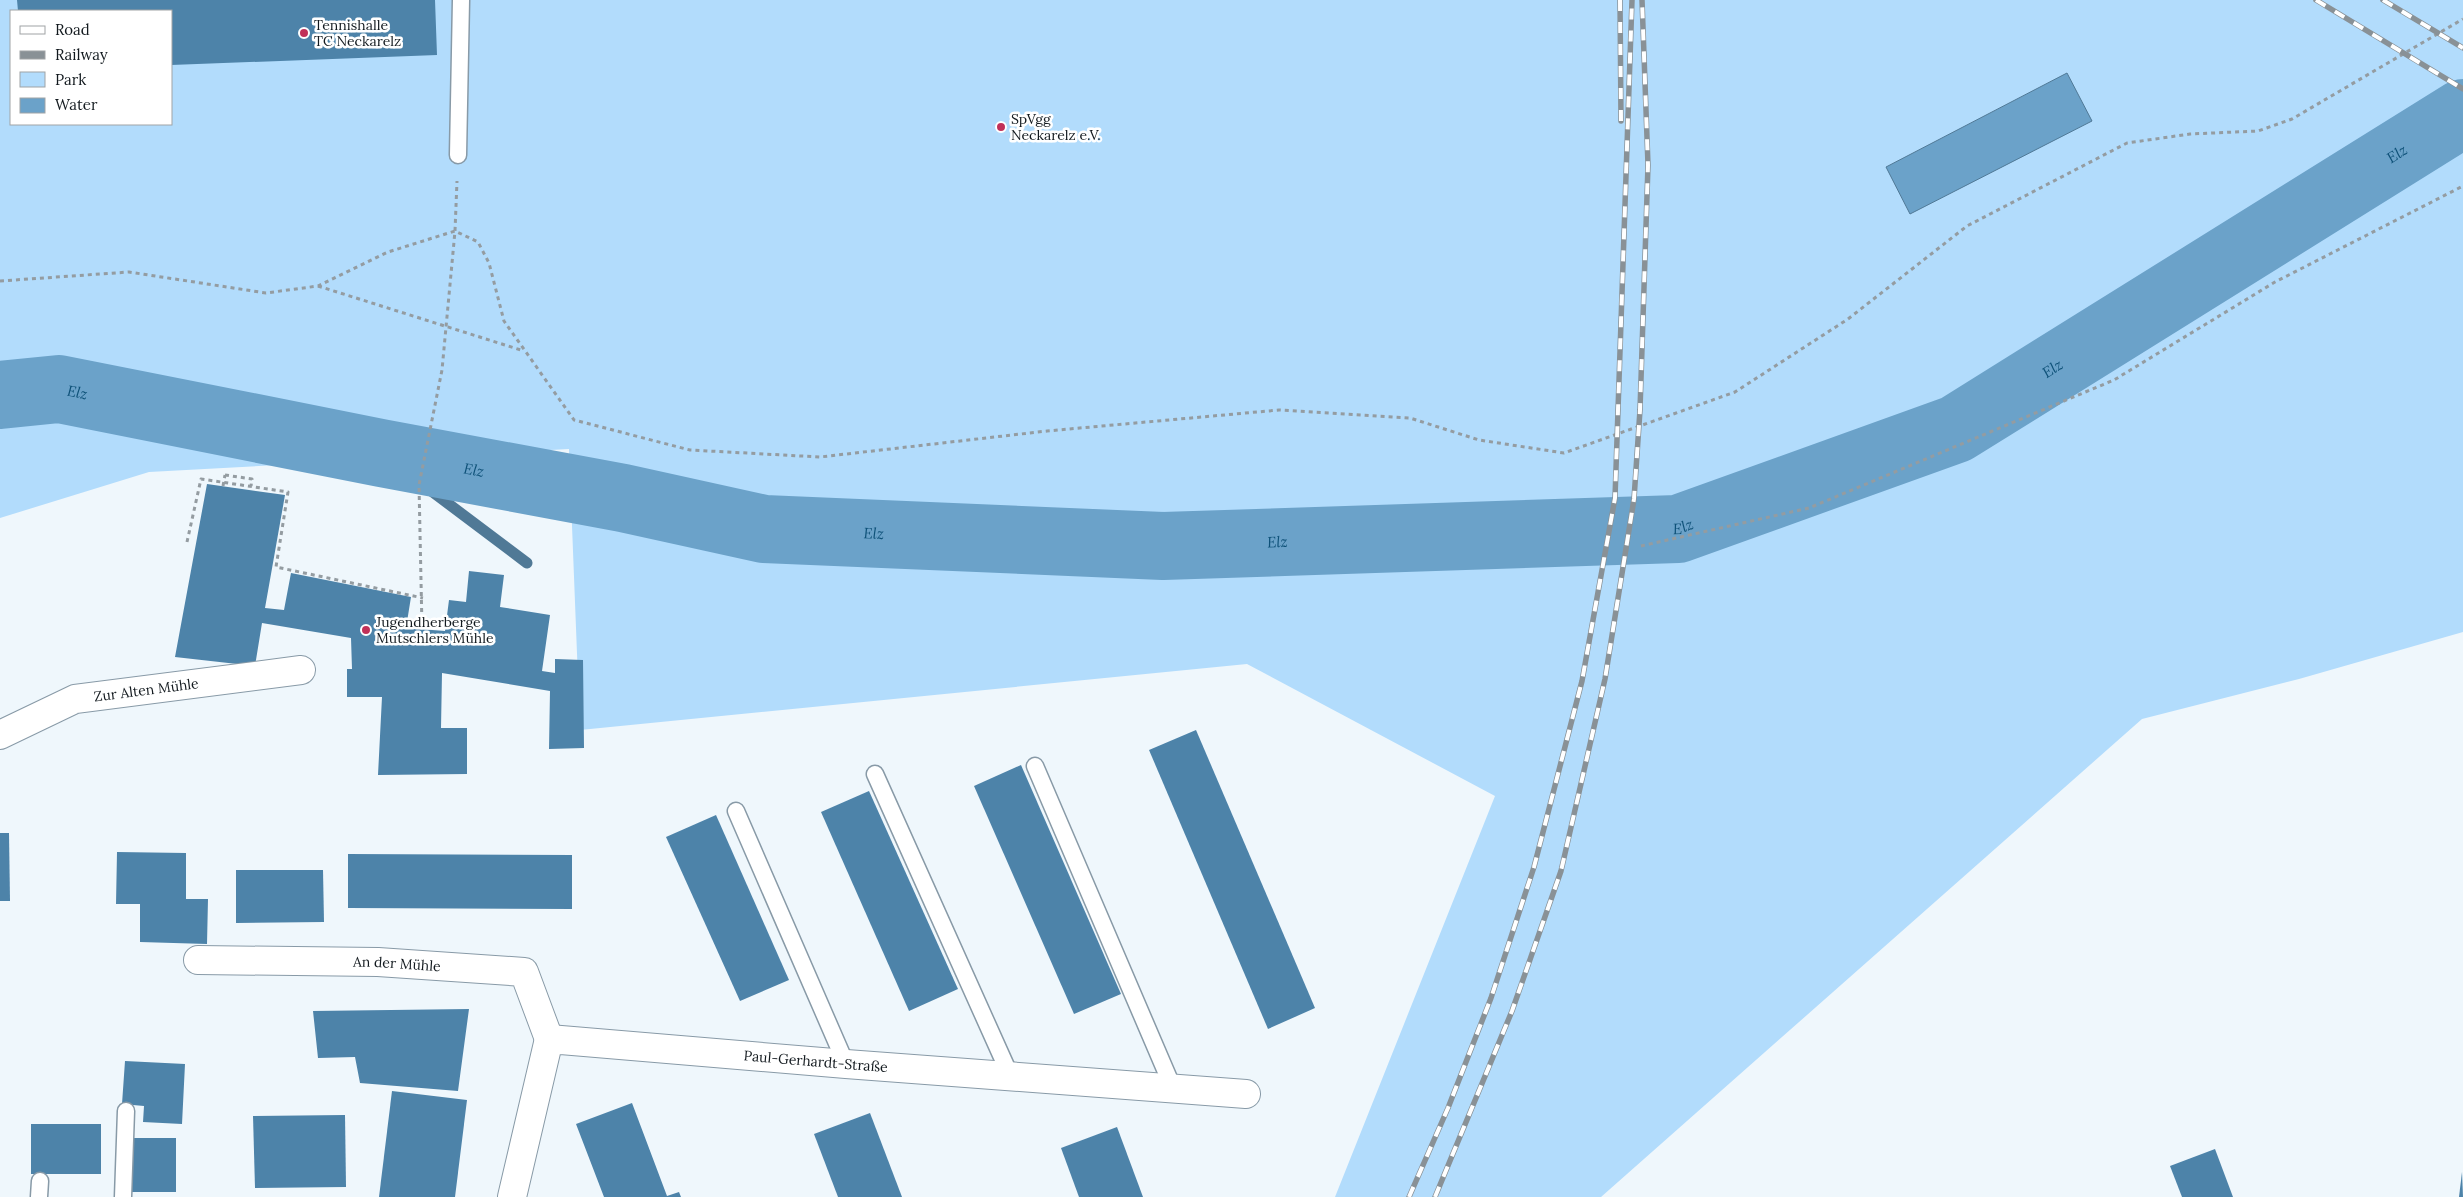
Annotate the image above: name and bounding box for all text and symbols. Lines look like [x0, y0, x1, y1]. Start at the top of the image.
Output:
legend [10, 10, 172, 125]
place label: Tennishalle TC Neckarelz [314, 16, 401, 50]
text: Road [55, 20, 90, 39]
marker: Tennishalle TC Neckarelz [298, 27, 310, 39]
text: Railway [55, 45, 108, 64]
text: Park [55, 70, 86, 89]
text: Water [55, 95, 98, 114]
place label: SpVgg Neckarelz e.V. [1011, 110, 1101, 144]
marker: SpVgg Neckarelz e.V. [995, 121, 1007, 133]
water label: Elz [2383, 140, 2411, 167]
water label: Elz [2039, 355, 2066, 382]
water label: Elz [65, 381, 89, 403]
water label: Elz [462, 459, 486, 481]
water label: Elz [1673, 514, 1696, 538]
water label: Elz [863, 523, 885, 543]
water label: Elz [1267, 532, 1288, 552]
place label: Jugendherberge Mutschlers Mühle [375, 613, 494, 647]
marker: Jugendherberge Mutschlers Mühle [360, 624, 372, 636]
street label: Zur Alten Mühle [93, 674, 200, 705]
street label: An der Mühle [352, 953, 442, 975]
street label: Paul-Gerhardt-Straße [743, 1046, 889, 1076]

